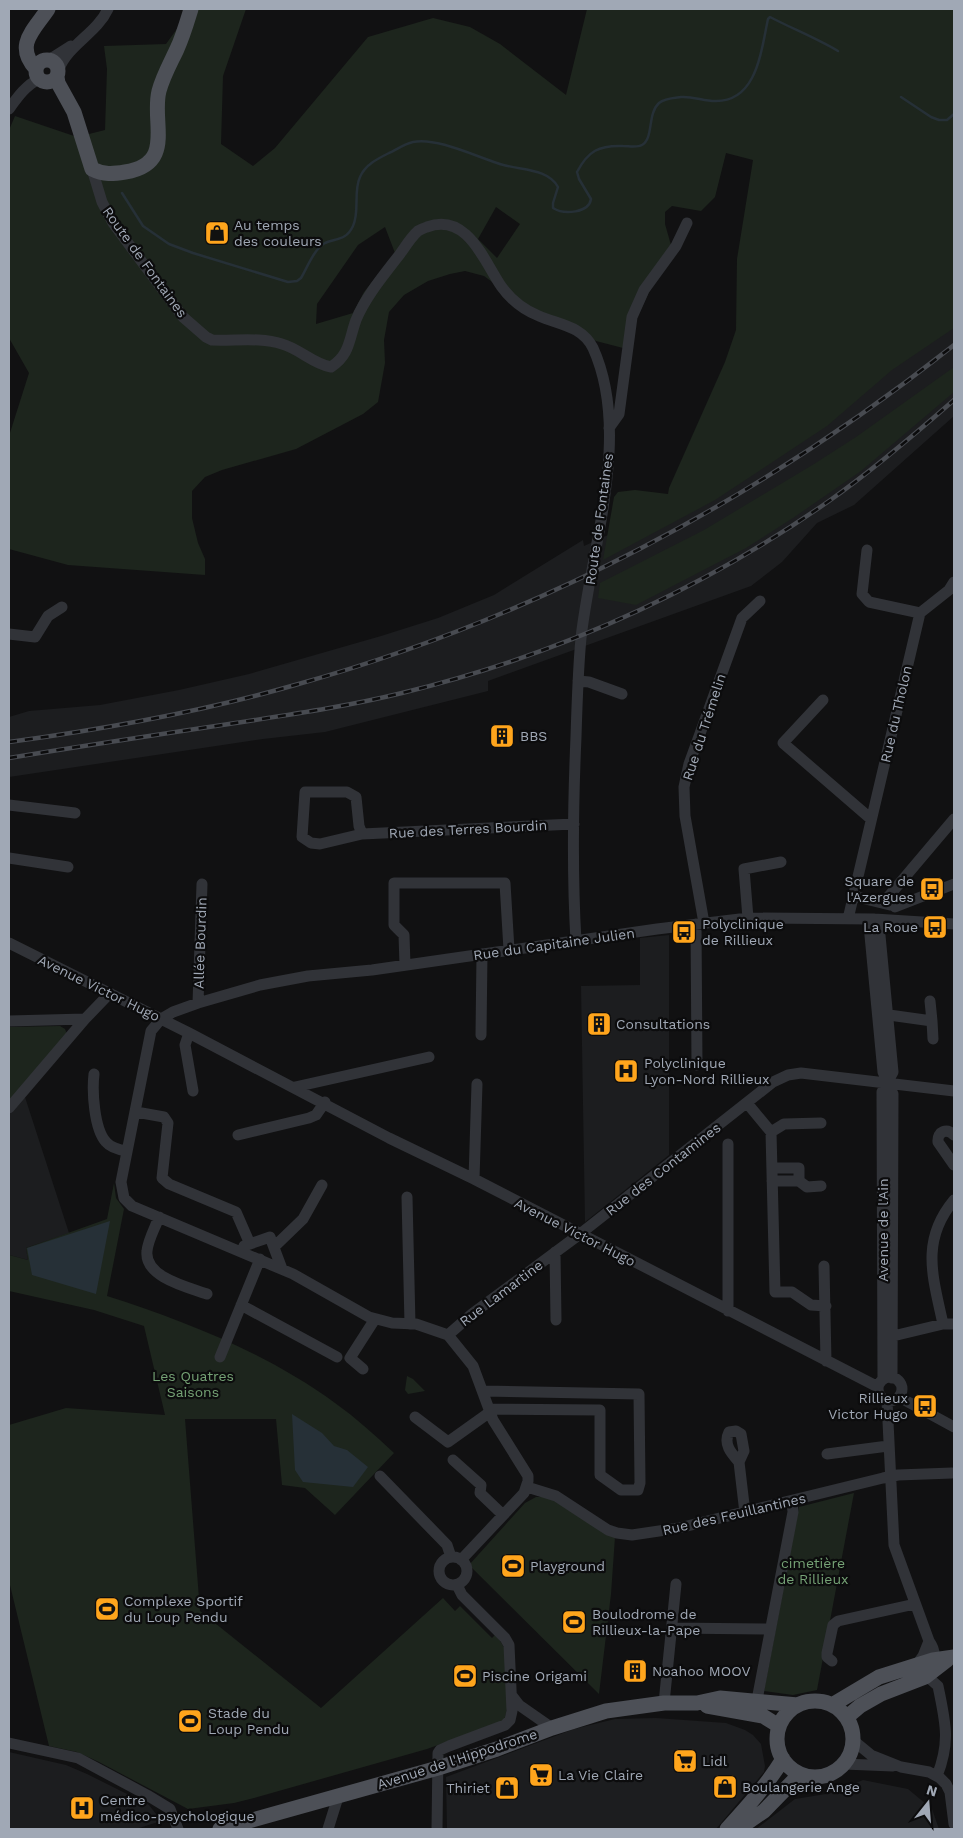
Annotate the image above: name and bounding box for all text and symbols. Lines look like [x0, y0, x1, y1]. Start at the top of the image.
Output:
street label: Route de Fontaines [99, 204, 191, 320]
place label: Au temps des couleurs [234, 217, 322, 249]
shop icon: Au temps des couleurs [204, 220, 230, 246]
street label: Route de Fontaines [582, 452, 616, 586]
street label: Rue du Tholon [877, 664, 915, 764]
street label: Rue du Trémelin [679, 671, 729, 783]
building icon: BBS [489, 723, 515, 749]
place label: BBS [520, 728, 547, 744]
street label: Rue des Terres Bourdin [388, 817, 548, 841]
place label: Square de l'Azergues [844, 873, 914, 905]
bus stop icon: Square de l'Azergues [919, 876, 945, 902]
street label: Allée Bourdin [190, 897, 210, 989]
bus stop icon: La Roue [922, 914, 948, 940]
place label: Polyclinique de Rillieux [702, 916, 784, 948]
bus stop icon: Polyclinique de Rillieux [671, 919, 697, 945]
place label: La Roue [863, 919, 918, 935]
street label: Rue du Capitaine Julien [472, 925, 636, 963]
street label: Avenue Victor Hugo [35, 952, 163, 1024]
building icon: Consultations [586, 1011, 612, 1037]
place label: Consultations [616, 1016, 710, 1032]
place label: Polyclinique Lyon-Nord Rillieux [644, 1055, 770, 1087]
hospital icon: Polyclinique Lyon-Nord Rillieux [613, 1058, 639, 1084]
street label: Rue des Contamines [602, 1119, 724, 1219]
street label: Avenue de l'Ain [875, 1178, 891, 1282]
street label: Avenue Victor Hugo [512, 1195, 638, 1269]
street label: Rue Lamartine [456, 1257, 546, 1329]
park label: Les Quatres Saisons [152, 1368, 234, 1400]
place label: Rillieux Victor Hugo [828, 1390, 908, 1422]
bus stop icon: Rillieux Victor Hugo [912, 1393, 938, 1419]
street label: Rue des Feuillantines [661, 1490, 807, 1538]
sports icon: Playground [500, 1553, 526, 1579]
park label: cimetière de Rillieux [777, 1555, 849, 1587]
place label: Playground [530, 1558, 605, 1574]
place label: Complexe Sportif du Loup Pendu [124, 1593, 243, 1625]
sports icon: Complexe Sportif du Loup Pendu [94, 1596, 120, 1622]
place label: Boulodrome de Rillieux-la-Pape [592, 1606, 700, 1638]
sports icon: Boulodrome de Rillieux-la-Pape [561, 1609, 587, 1635]
building icon: Noahoo MOOV [622, 1658, 648, 1684]
sports icon: Piscine Origami [452, 1663, 478, 1689]
place label: Noahoo MOOV [652, 1663, 750, 1679]
place label: Piscine Origami [482, 1668, 587, 1684]
place label: Stade du Loup Pendu [208, 1705, 289, 1737]
sports icon: Stade du Loup Pendu [177, 1708, 203, 1734]
street label: Avenue de l'Hippodrome [375, 1726, 539, 1792]
supermarket icon: Lidl [672, 1748, 698, 1774]
place label: Lidl [702, 1753, 728, 1769]
supermarket icon: La Vie Claire [528, 1762, 554, 1788]
place label: La Vie Claire [558, 1767, 643, 1783]
shop icon: Boulangerie Ange [712, 1774, 738, 1800]
shop icon: Thiriet [494, 1775, 520, 1801]
north arrow [903, 1778, 953, 1828]
place label: Boulangerie Ange [742, 1779, 860, 1795]
place label: Thiriet [446, 1780, 490, 1796]
text: N [925, 1781, 939, 1800]
place label: Centre médico-psychologique [100, 1792, 255, 1824]
hospital icon: Centre médico-psychologique [69, 1795, 95, 1821]

